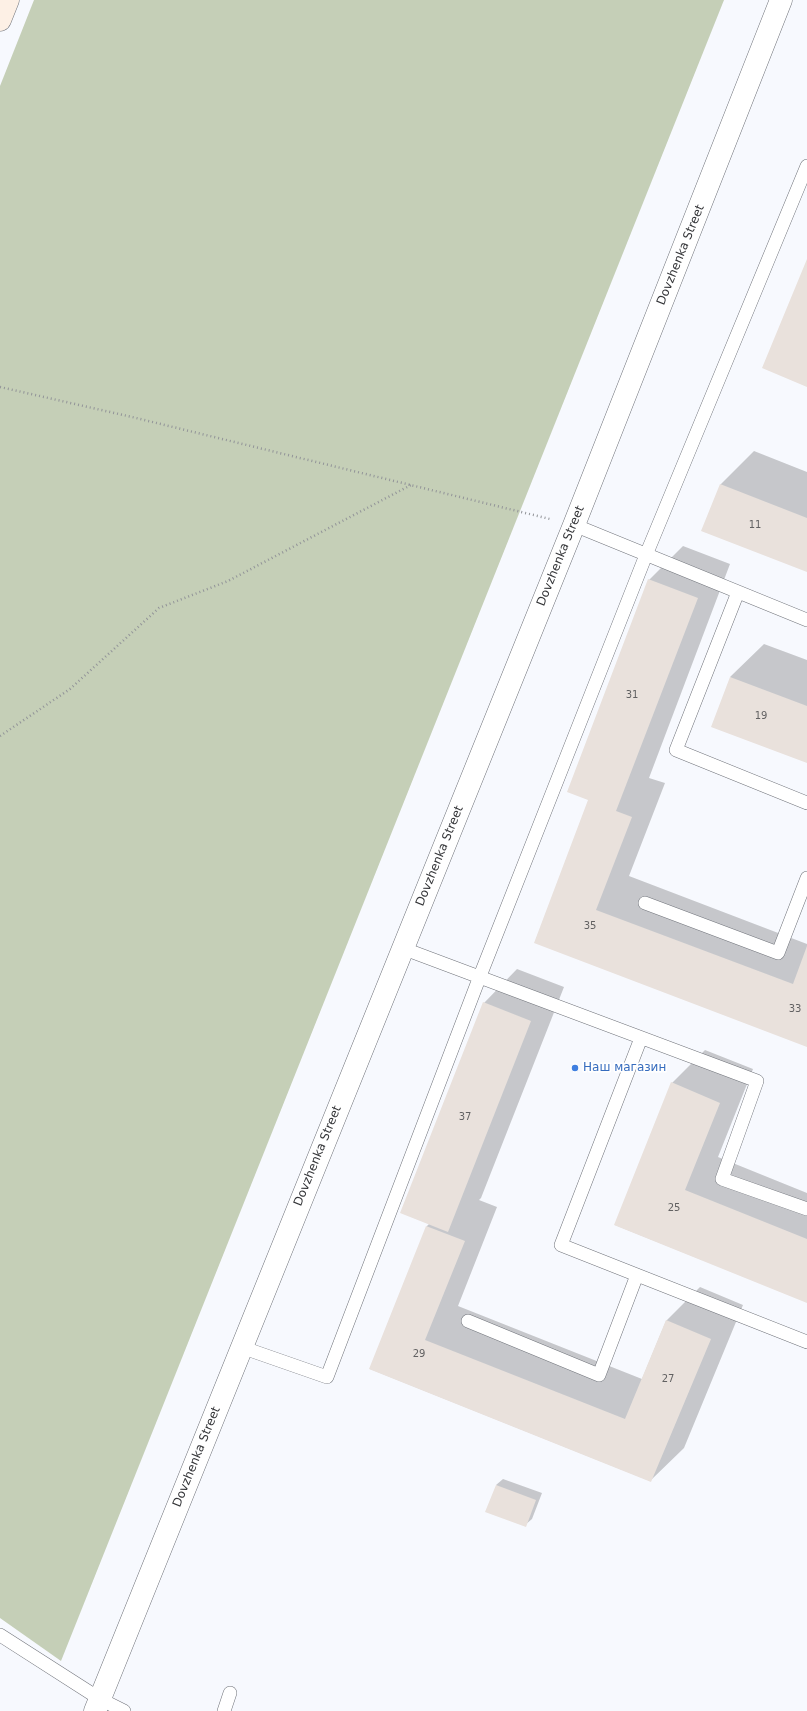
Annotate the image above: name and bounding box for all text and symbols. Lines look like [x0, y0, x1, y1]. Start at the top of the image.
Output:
street label: Dovzhenka Street [654, 203, 708, 307]
street label: Dovzhenka Street [534, 504, 588, 608]
house number: 11 [749, 519, 761, 531]
house number: 31 [626, 689, 638, 701]
house number: 19 [755, 710, 767, 722]
street label: Dovzhenka Street [413, 804, 467, 908]
house number: 35 [584, 920, 596, 932]
house number: 33 [789, 1003, 801, 1015]
place label: Наш магазин [583, 1061, 666, 1075]
marker: Наш магазин [570, 1063, 580, 1073]
street label: Dovzhenka Street [291, 1104, 345, 1208]
house number: 37 [459, 1111, 471, 1123]
house number: 25 [668, 1202, 680, 1214]
house number: 29 [413, 1348, 425, 1360]
house number: 27 [662, 1373, 674, 1385]
street label: Dovzhenka Street [170, 1405, 224, 1509]

